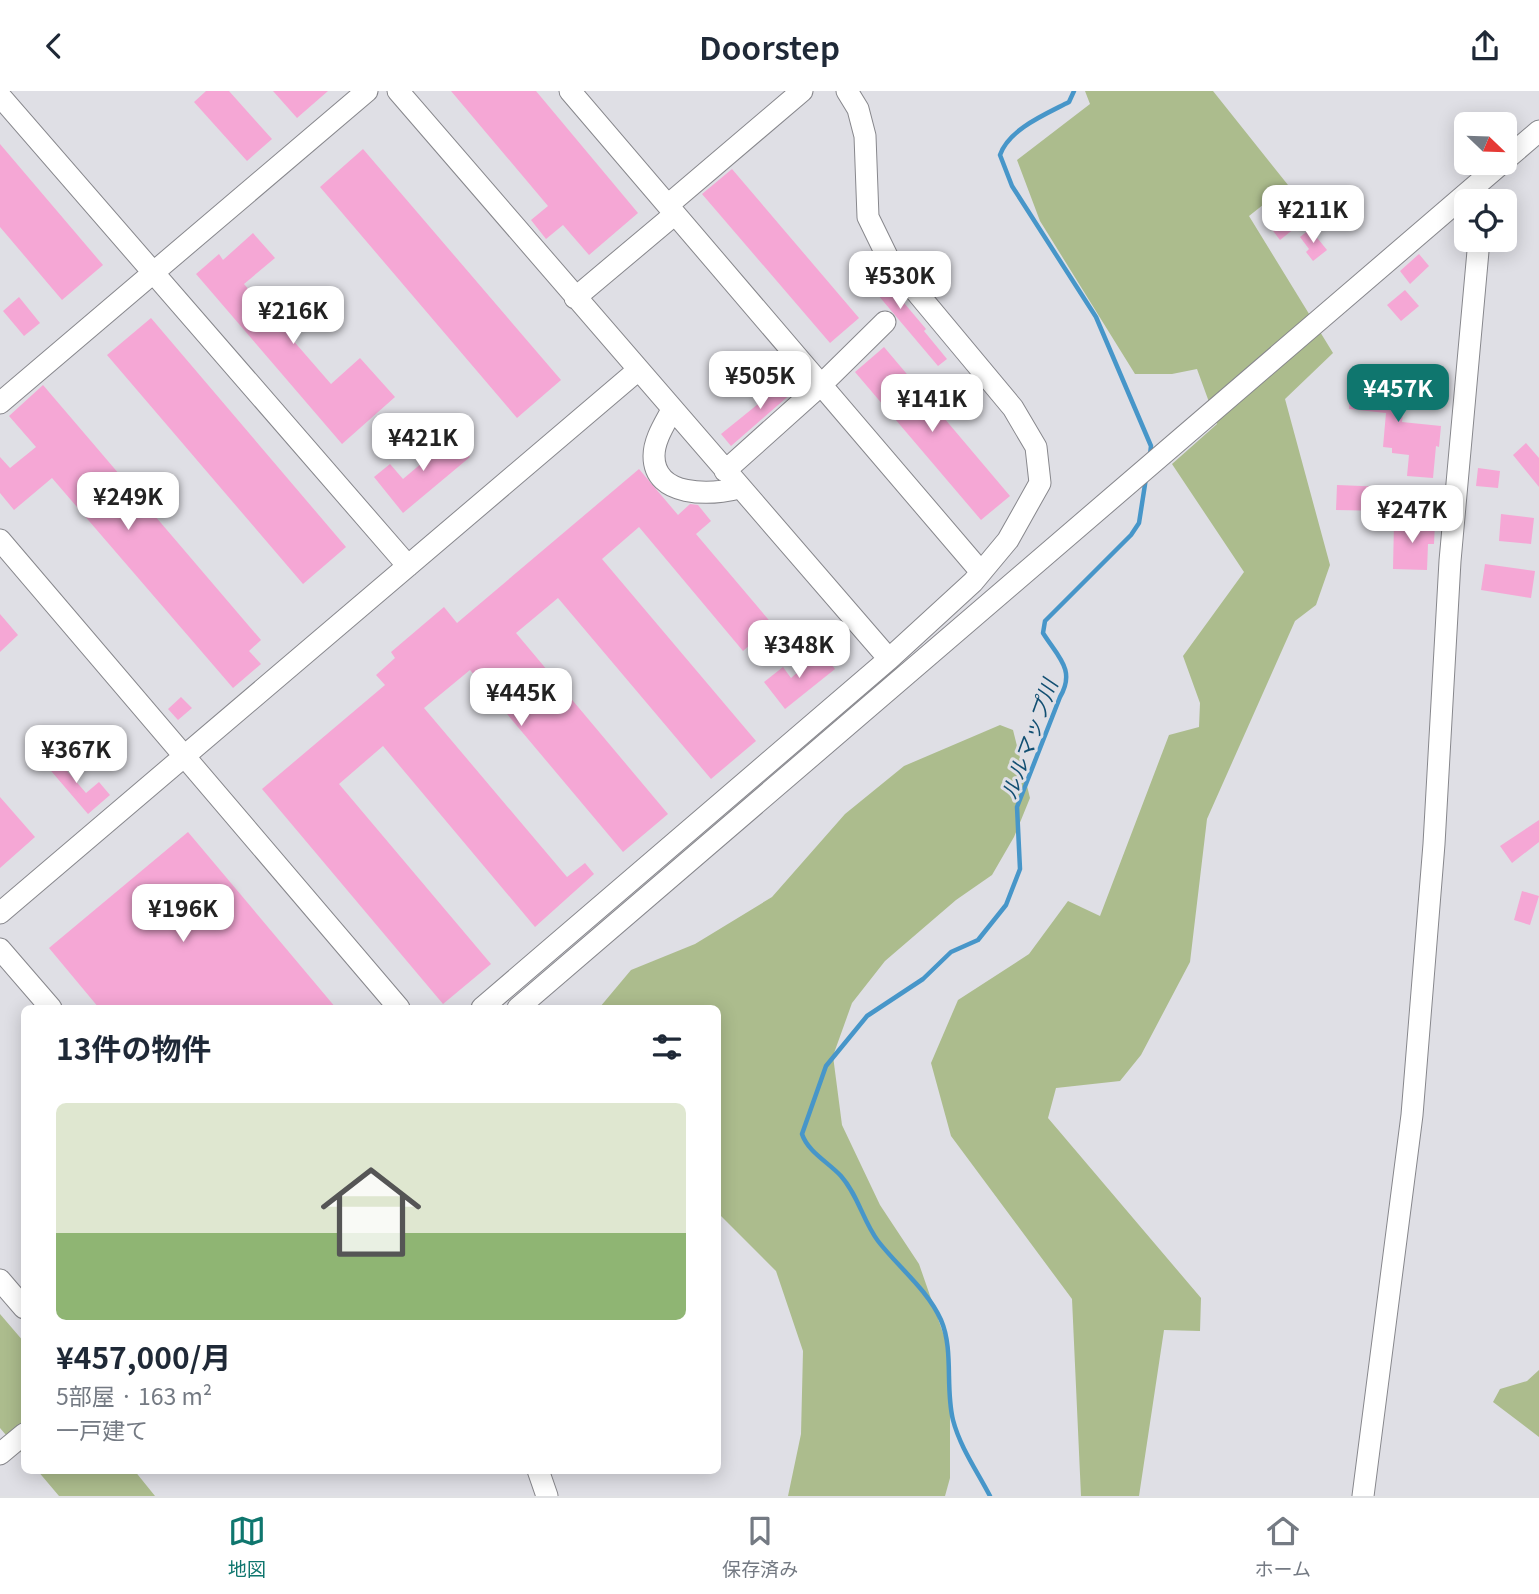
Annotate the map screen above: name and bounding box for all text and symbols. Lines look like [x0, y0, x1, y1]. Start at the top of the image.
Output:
text: Doorstep [699, 23, 840, 69]
icon: back [35, 27, 73, 65]
icon: share [1466, 27, 1504, 65]
north arrow [1454, 112, 1517, 175]
map controls [1454, 112, 1517, 252]
pin: ¥211K [1264, 185, 1362, 245]
button: locate [1454, 189, 1517, 252]
text: ¥211K [1278, 191, 1348, 225]
pin: ¥530K [851, 251, 949, 311]
text: ¥530K [865, 257, 935, 291]
pin: ¥216K [244, 287, 342, 346]
text: ¥216K [258, 292, 328, 326]
pin: ¥505K [711, 351, 809, 411]
text: ¥505K [725, 357, 795, 391]
pin: ¥457K [1349, 365, 1447, 424]
text: ¥457K [1363, 370, 1433, 404]
pin: ¥141K [883, 375, 981, 434]
text: ¥141K [897, 380, 967, 414]
pin: ¥421K [374, 413, 472, 473]
text: ¥421K [388, 419, 458, 453]
pin: ¥249K [79, 473, 177, 532]
text: ¥249K [93, 478, 163, 512]
pin: ¥247K [1363, 485, 1461, 545]
text: ¥247K [1377, 491, 1447, 525]
pin: ¥348K [750, 621, 848, 680]
text: ¥348K [764, 626, 834, 660]
pin: ¥445K [472, 669, 570, 728]
water label: ルルマップ川 [992, 673, 1064, 803]
text: ¥445K [486, 674, 556, 708]
pin: ¥367K [27, 725, 125, 785]
text: ¥367K [41, 731, 111, 765]
pin: ¥196K [134, 885, 232, 944]
text: ¥196K [148, 890, 218, 924]
text: 13件の物件 [56, 1025, 211, 1069]
icon: filters [648, 1028, 686, 1066]
icon: home [308, 1149, 434, 1275]
text: ¥457,000/月 [56, 1334, 231, 1378]
text: 5部屋 · 163 m² [56, 1378, 212, 1412]
text: 一戸建て [56, 1412, 148, 1446]
tab: 地図 [228, 1512, 266, 1581]
tab: 保存済み [722, 1512, 798, 1581]
tab: ホーム [1254, 1512, 1311, 1581]

